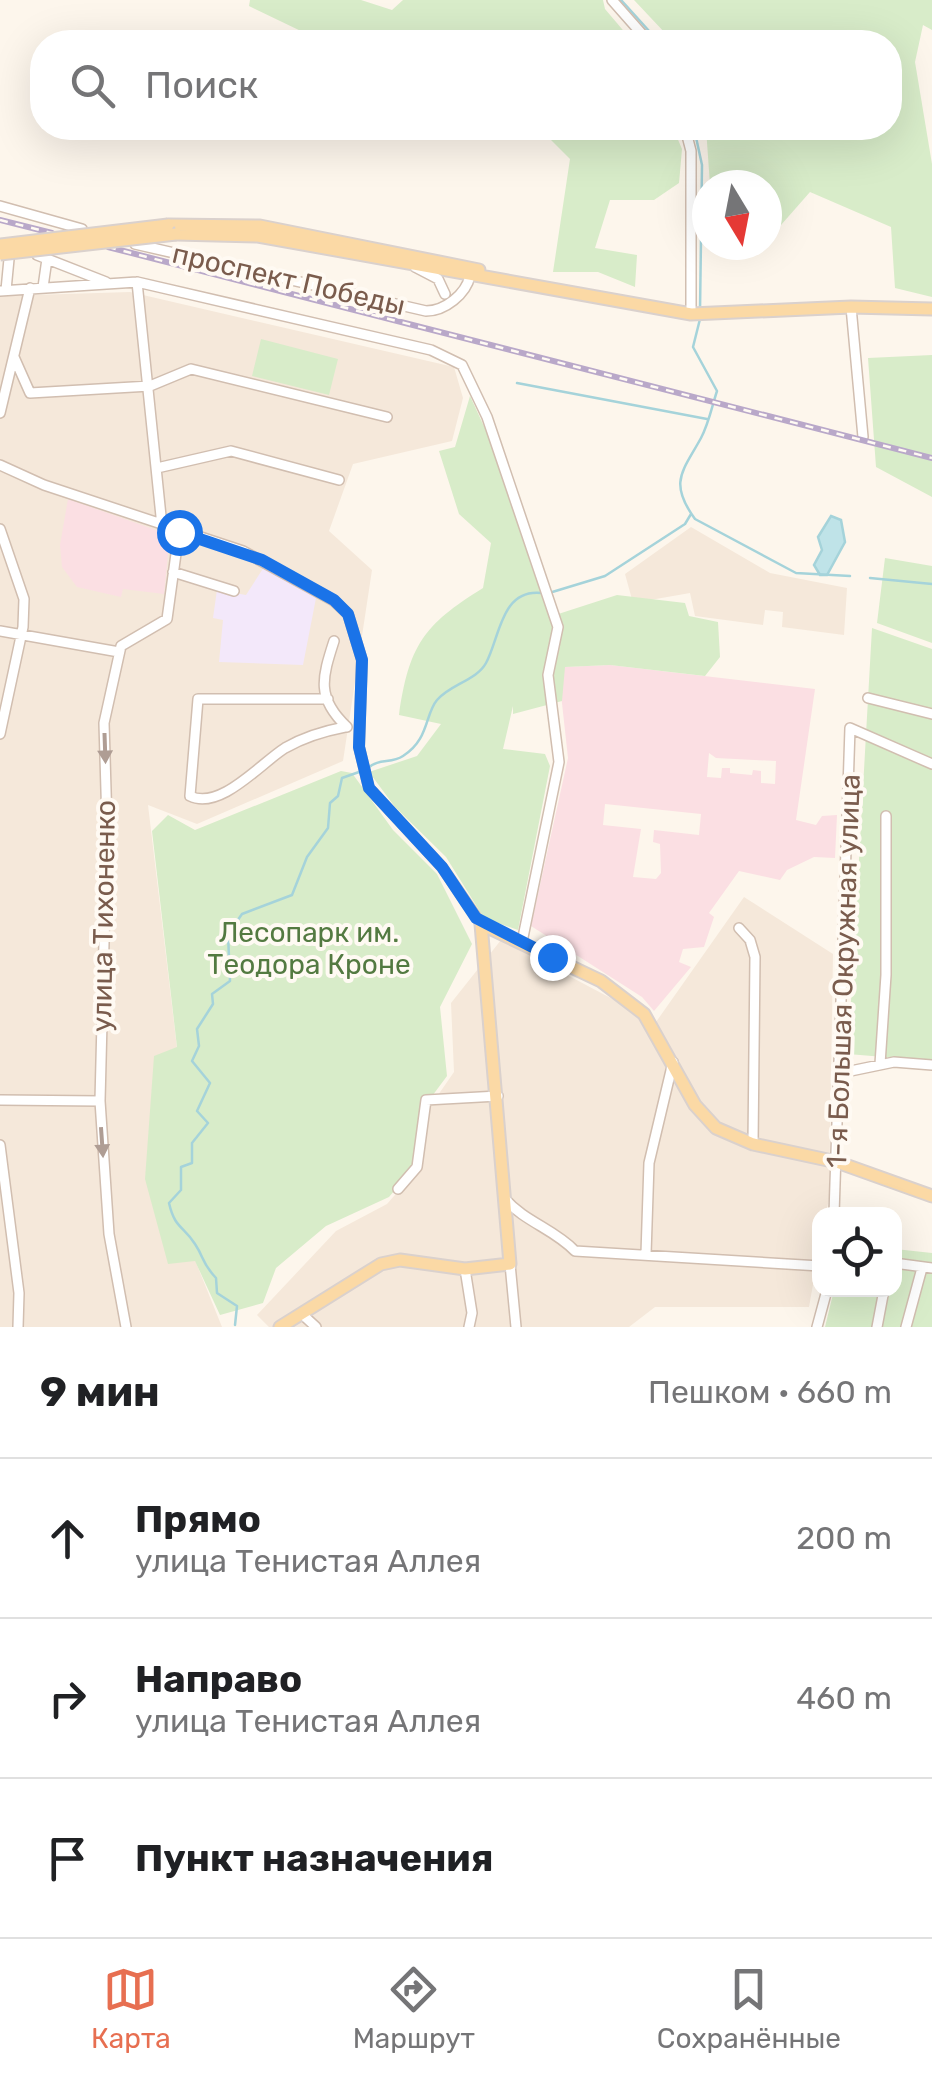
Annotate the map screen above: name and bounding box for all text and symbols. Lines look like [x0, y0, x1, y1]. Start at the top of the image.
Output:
search box [30, 30, 902, 140]
icon: search [65, 58, 120, 113]
text: Поиск [145, 62, 258, 108]
north arrow [692, 170, 782, 260]
street label: проспект Победы [169, 237, 408, 322]
route start [157, 510, 203, 556]
one-way arrow [97, 732, 113, 764]
street label: 1-я Большая Окружная улица [820, 773, 867, 1169]
street label: улица Тихоненко [85, 800, 122, 1032]
park label: Лесопарк им. Теодора Кроне [207, 916, 411, 981]
route end [530, 935, 576, 981]
one-way arrow [95, 1127, 111, 1159]
map controls [812, 1207, 902, 1297]
button: locate [812, 1207, 902, 1297]
text: 9 мин [40, 1367, 160, 1417]
text: Пешком · 660 m [648, 1373, 892, 1411]
text: Прямо [135, 1496, 261, 1542]
icon: ahead [40, 1511, 95, 1566]
text: 200 m [796, 1519, 892, 1557]
text: улица Тенистая Аллея [135, 1542, 481, 1580]
text: Направо [135, 1656, 302, 1702]
icon: right [40, 1671, 95, 1726]
text: 460 m [796, 1679, 892, 1717]
text: улица Тенистая Аллея [135, 1702, 481, 1740]
icon: arrive [40, 1831, 95, 1886]
text: Пункт назначения [135, 1835, 494, 1881]
tab: Карта [91, 1962, 171, 2055]
tab: Маршрут [353, 1962, 475, 2055]
tab: Сохранённые [657, 1962, 841, 2055]

